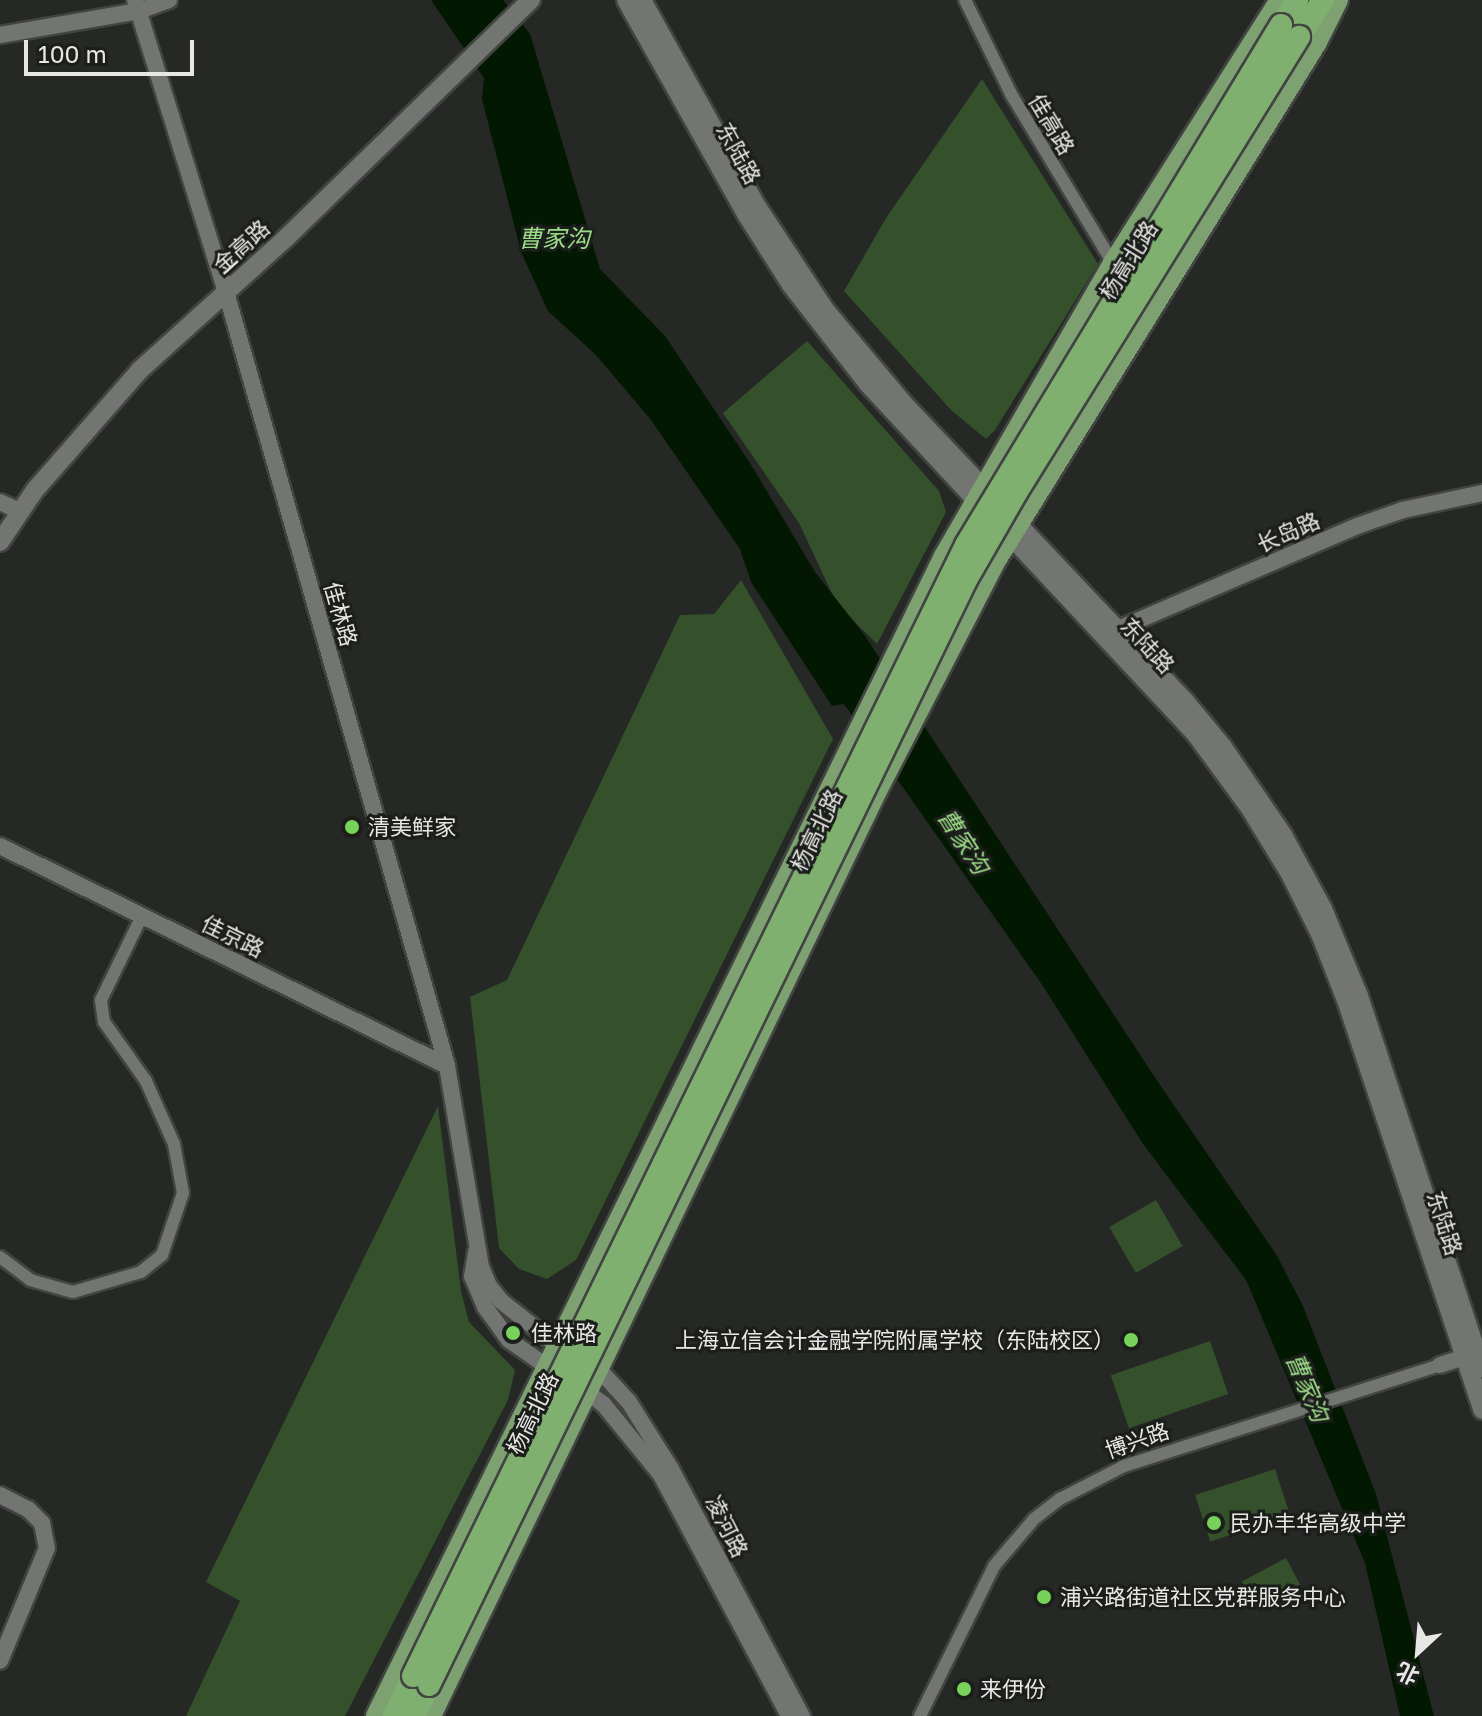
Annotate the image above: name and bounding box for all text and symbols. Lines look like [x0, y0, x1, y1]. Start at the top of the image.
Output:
scale bar [28, 24, 198, 74]
text: 100 m [38, 39, 107, 68]
street label: 佳高路 [1024, 89, 1080, 159]
street label: 东陆路 [711, 118, 767, 188]
street label: 金高路 [208, 214, 274, 278]
street label: 杨高北路 [1093, 216, 1163, 304]
water label: 曹家沟 [518, 224, 590, 252]
street label: 长岛路 [1252, 507, 1324, 557]
street label: 佳林路 [319, 579, 363, 649]
street label: 东陆路 [1116, 612, 1180, 678]
street label: 杨高北路 [785, 785, 847, 875]
water label: 曹家沟 [932, 803, 996, 879]
place label: 清美鲜家 [368, 814, 456, 840]
marker: 清美鲜家 [343, 818, 361, 836]
street label: 佳京路 [198, 910, 268, 962]
street label: 东陆路 [1422, 1188, 1468, 1258]
place label: 佳林路 [531, 1320, 597, 1346]
marker: 佳林路 [502, 1322, 524, 1344]
place label: 上海立信会计金融学院附属学校（东陆校区） [675, 1327, 1115, 1353]
marker: 上海立信会计金融学院附属学校（东陆校区） [1122, 1331, 1140, 1349]
water label: 曹家沟 [1281, 1348, 1335, 1426]
street label: 杨高北路 [501, 1368, 563, 1458]
street label: 博兴路 [1102, 1417, 1172, 1463]
street label: 凌河路 [700, 1491, 754, 1561]
place label: 民办丰华高级中学 [1230, 1510, 1406, 1536]
marker: 民办丰华高级中学 [1205, 1514, 1223, 1532]
place label: 浦兴路街道社区党群服务中心 [1060, 1584, 1346, 1610]
marker: 浦兴路街道社区党群服务中心 [1035, 1588, 1053, 1606]
north arrow [1378, 1612, 1458, 1692]
text: 北 [1391, 1657, 1423, 1691]
place label: 来伊份 [980, 1676, 1046, 1702]
marker: 来伊份 [955, 1680, 973, 1698]

